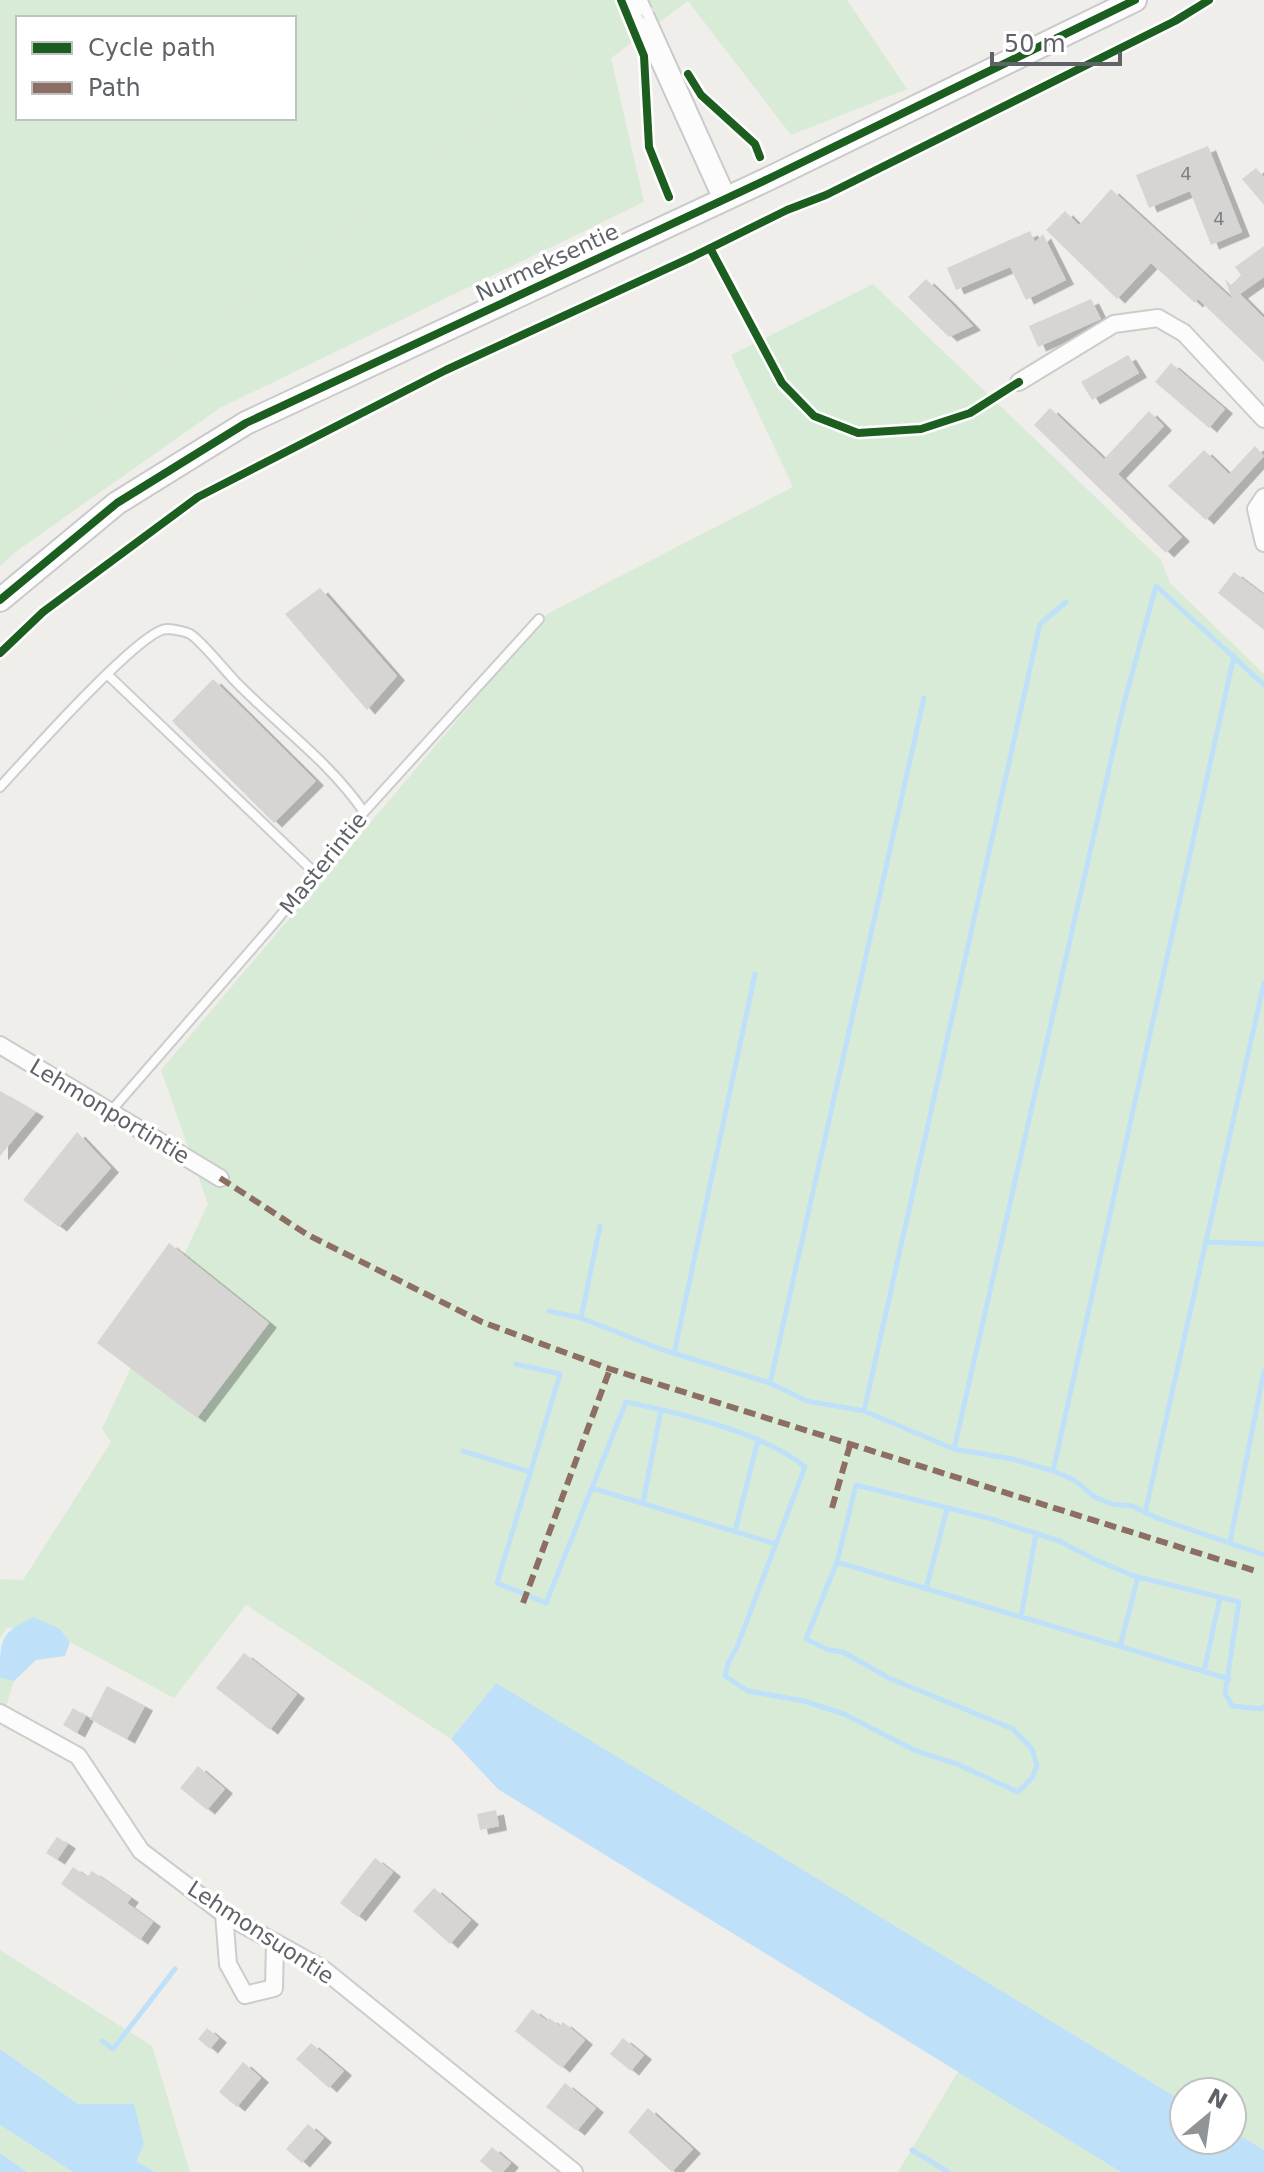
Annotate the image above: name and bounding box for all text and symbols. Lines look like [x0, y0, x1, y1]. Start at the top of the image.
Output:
legend [16, 16, 296, 120]
scale bar [992, 16, 1120, 66]
text: 50 m [1004, 30, 1066, 58]
text: Cycle path [88, 34, 216, 62]
text: Path [88, 74, 141, 102]
house number: 4 [1180, 163, 1192, 184]
house number: 4 [1213, 208, 1225, 229]
street label: Nurmeksentie [472, 219, 622, 306]
street label: Masterintie [275, 807, 372, 919]
street label: Lehmonportintie [25, 1054, 194, 1169]
street label: Lehmonsuontie [183, 1876, 339, 1989]
north arrow [1168, 2076, 1248, 2156]
text: N [1203, 2084, 1232, 2114]

